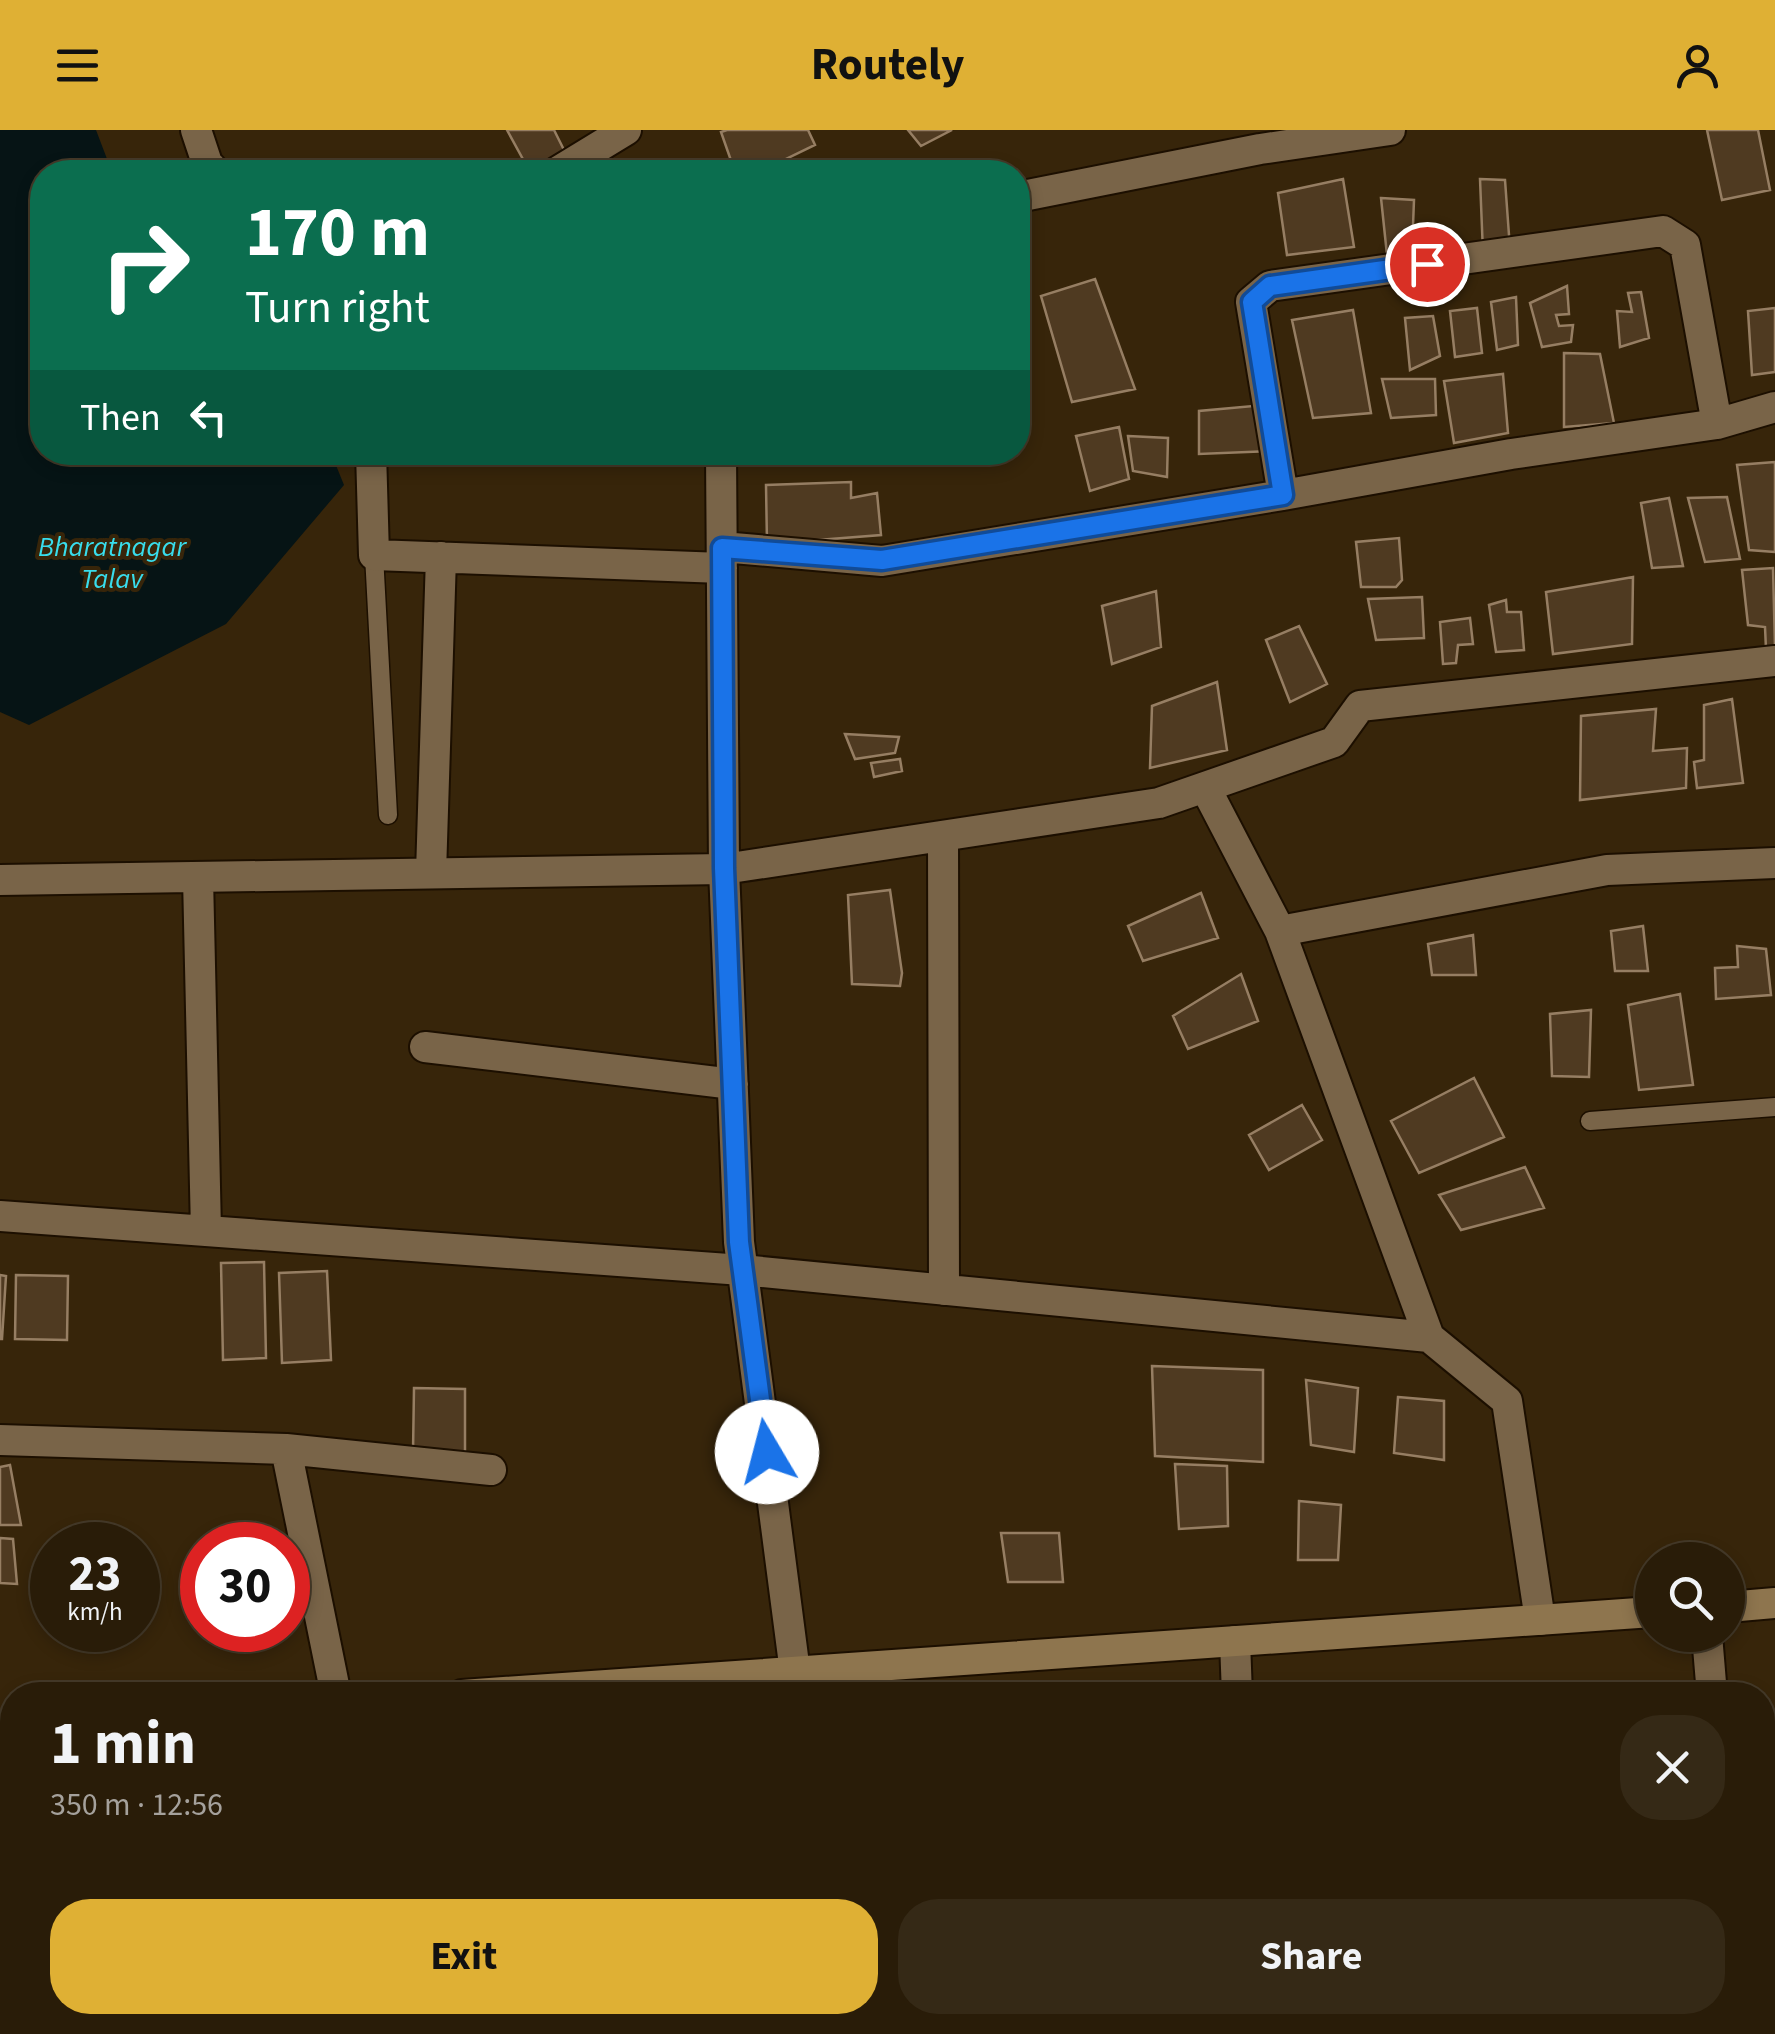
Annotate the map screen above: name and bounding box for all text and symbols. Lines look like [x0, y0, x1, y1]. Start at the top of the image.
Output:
text: Routely [811, 33, 964, 97]
icon: menu [50, 38, 105, 93]
icon: person [1670, 38, 1725, 93]
text: 170 m [245, 183, 430, 283]
icon: right [80, 200, 210, 330]
pin [1385, 222, 1470, 307]
icon: arrive [1400, 237, 1455, 292]
text: Turn right [245, 276, 430, 340]
icon: left [181, 390, 236, 445]
text: Then [80, 391, 161, 445]
water label: Bharatnagar Talav [38, 527, 187, 599]
position arrow [715, 1400, 819, 1504]
speed limit sign: 30 [180, 1522, 310, 1652]
text: 23 [69, 1539, 121, 1610]
map controls [1635, 1542, 1745, 1652]
button: search [1635, 1542, 1745, 1652]
text: km/h [67, 1594, 123, 1630]
text: 1 min [50, 1702, 196, 1787]
button: close [1620, 1715, 1725, 1820]
text: 350 m · 12:56 [50, 1782, 223, 1828]
button: Exit [50, 1899, 878, 2014]
button: Share [898, 1899, 1725, 2014]

